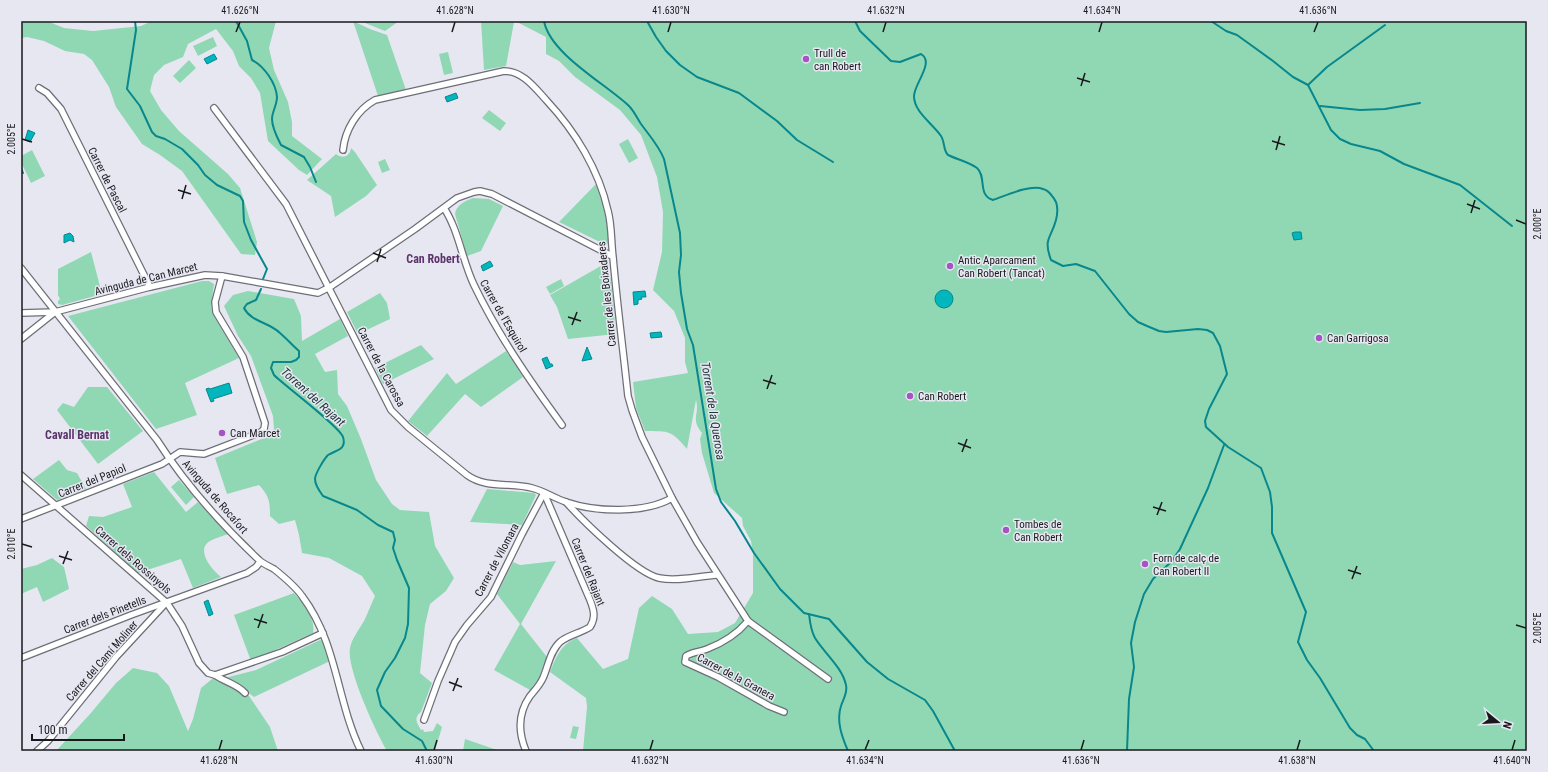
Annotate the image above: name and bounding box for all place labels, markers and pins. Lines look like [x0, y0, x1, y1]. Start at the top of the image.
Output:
place label: Trull de can Robert [814, 47, 861, 73]
marker: Trull de can Robert [801, 54, 811, 64]
place label: Antic Aparcament Can Robert (Tancat) [958, 254, 1045, 280]
marker: Antic Aparcament Can Robert (Tancat) [945, 261, 955, 271]
place label: Can Garrigosa [1327, 332, 1389, 345]
marker: Can Garrigosa [1314, 333, 1324, 343]
place label: Can Robert [918, 390, 966, 403]
marker: Can Robert [905, 391, 915, 401]
place label: Can Marcet [230, 427, 280, 440]
marker: Can Marcet [217, 428, 227, 438]
place label: Tombes de Can Robert [1014, 518, 1062, 544]
marker: Tombes de Can Robert [1001, 525, 1011, 535]
place label: Forn de calç de Can Robert II [1153, 552, 1219, 578]
marker: Forn de calç de Can Robert II [1140, 559, 1150, 569]

